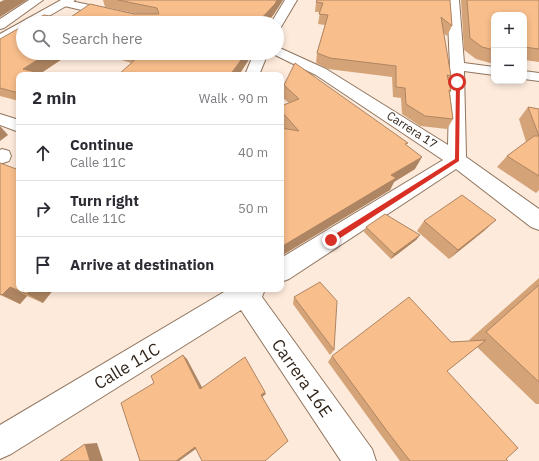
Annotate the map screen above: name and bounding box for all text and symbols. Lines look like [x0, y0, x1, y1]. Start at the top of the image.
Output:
map controls [491, 12, 527, 84]
button: + [491, 12, 527, 48]
search box [16, 16, 284, 60]
icon: search [30, 27, 52, 49]
text: Search here [62, 29, 142, 48]
button: − [491, 48, 527, 84]
route start [448, 73, 466, 91]
text: 2 min [32, 87, 76, 109]
text: Walk · 90 m [199, 90, 268, 107]
street label: Carrera 17 [384, 108, 440, 151]
text: Continue [70, 135, 134, 154]
icon: ahead [32, 142, 54, 164]
text: 40 m [238, 144, 268, 161]
text: Calle 11C [70, 154, 126, 171]
text: Turn right [70, 191, 139, 210]
icon: right [32, 198, 54, 220]
text: 50 m [238, 200, 268, 217]
text: Calle 11C [70, 210, 126, 227]
route end [322, 231, 340, 249]
icon: arrive [32, 254, 54, 276]
text: Arrive at destination [70, 255, 214, 274]
street label: Carrera 16E [267, 334, 337, 422]
street label: Calle 11C [90, 338, 164, 394]

